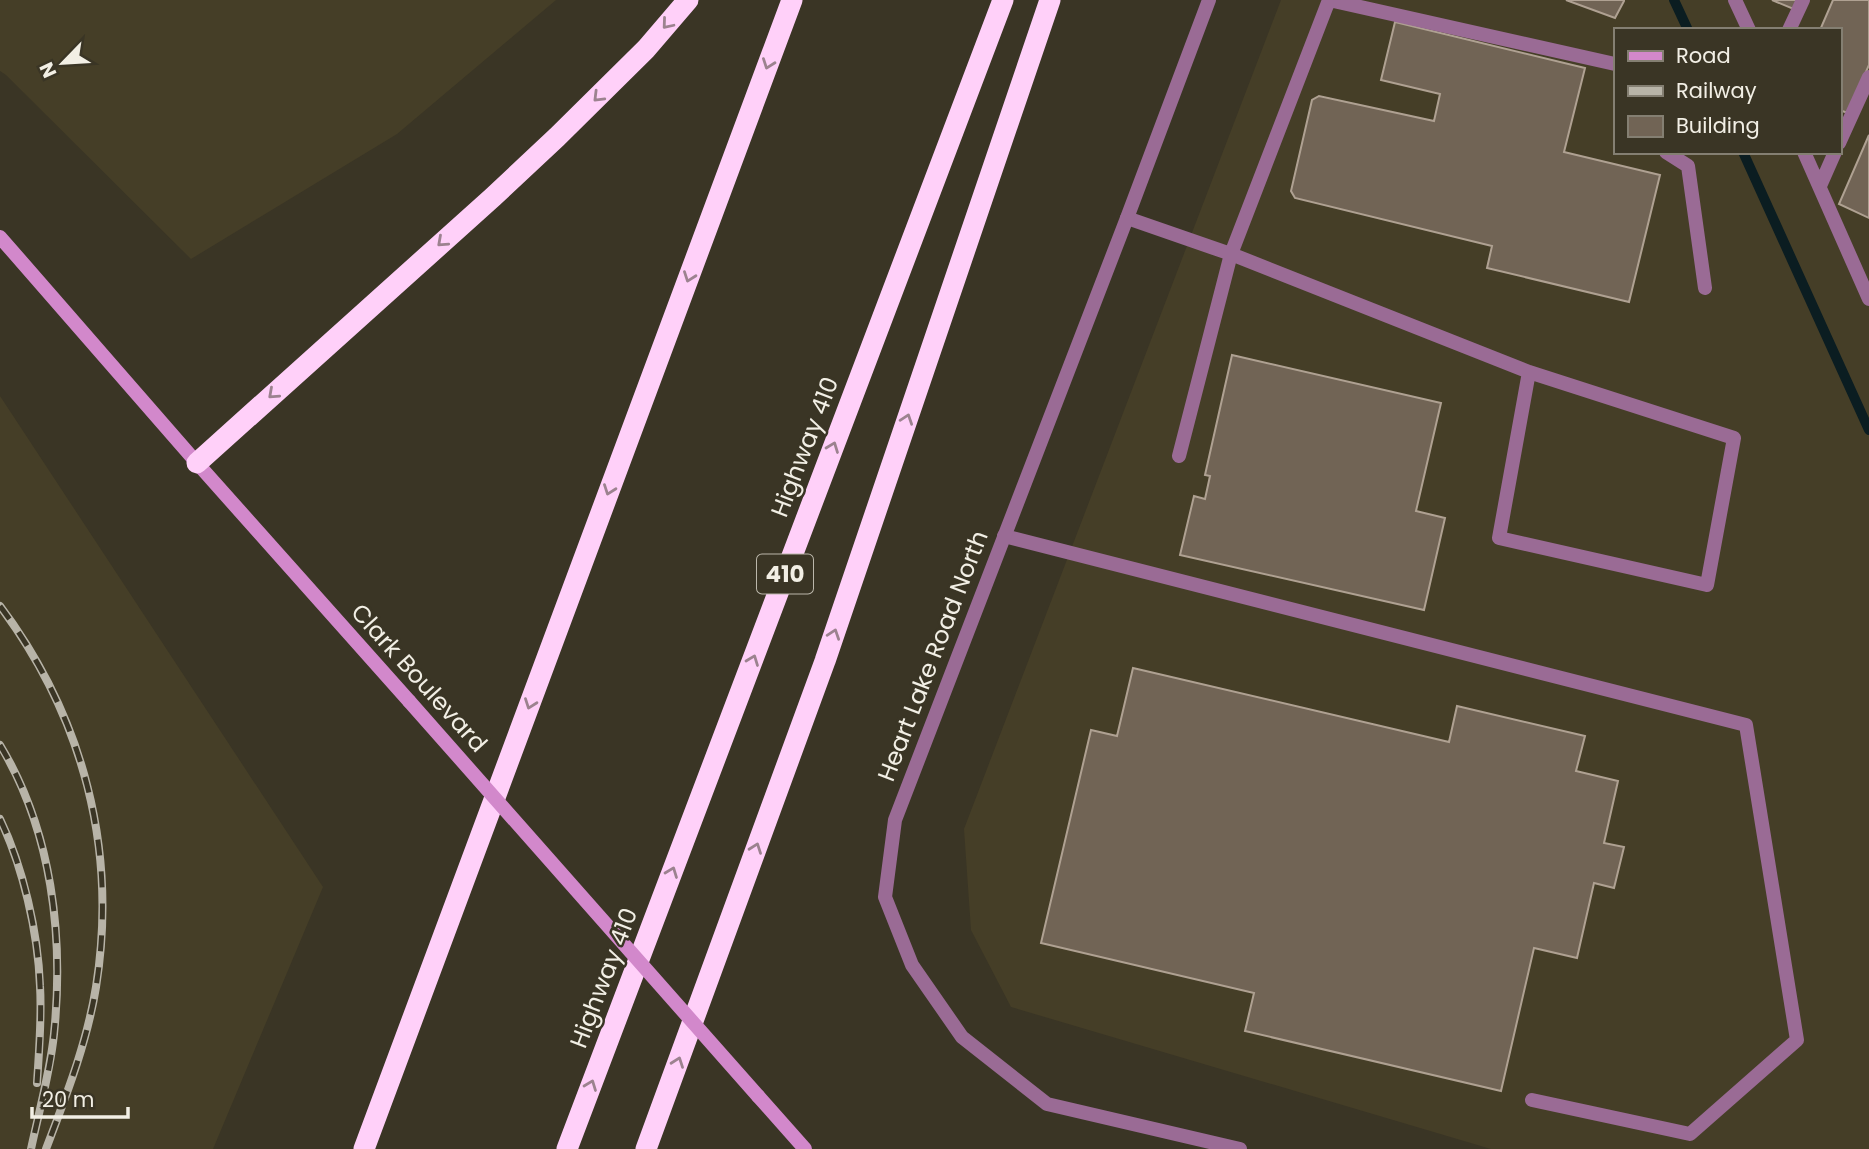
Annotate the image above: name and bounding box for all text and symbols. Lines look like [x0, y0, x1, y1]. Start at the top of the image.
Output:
one-way arrow [663, 16, 675, 29]
north arrow [28, 28, 98, 98]
legend [1614, 28, 1841, 154]
text: Road [1676, 41, 1731, 70]
one-way arrow [763, 57, 777, 69]
text: N [33, 58, 63, 82]
text: Railway [1676, 76, 1757, 105]
one-way arrow [593, 89, 606, 102]
text: Building [1676, 111, 1760, 140]
one-way arrow [438, 234, 451, 246]
one-way arrow [683, 271, 697, 283]
street label: Highway 410 [763, 372, 846, 522]
one-way arrow [268, 386, 281, 398]
one-way arrow [899, 414, 913, 426]
one-way arrow [825, 442, 839, 454]
one-way arrow [604, 484, 618, 496]
street label: Heart Lake Road North [869, 526, 996, 786]
road number: 410 [757, 554, 813, 594]
street label: Clark Boulevard [344, 596, 495, 759]
one-way arrow [826, 629, 840, 641]
one-way arrow [744, 654, 758, 666]
one-way arrow [524, 697, 538, 709]
one-way arrow [748, 843, 762, 855]
one-way arrow [664, 867, 678, 879]
street label: Highway 410 [562, 903, 645, 1053]
one-way arrow [670, 1056, 684, 1068]
scale bar [32, 1076, 128, 1120]
one-way arrow [583, 1080, 597, 1092]
text: 20 m [42, 1085, 95, 1114]

